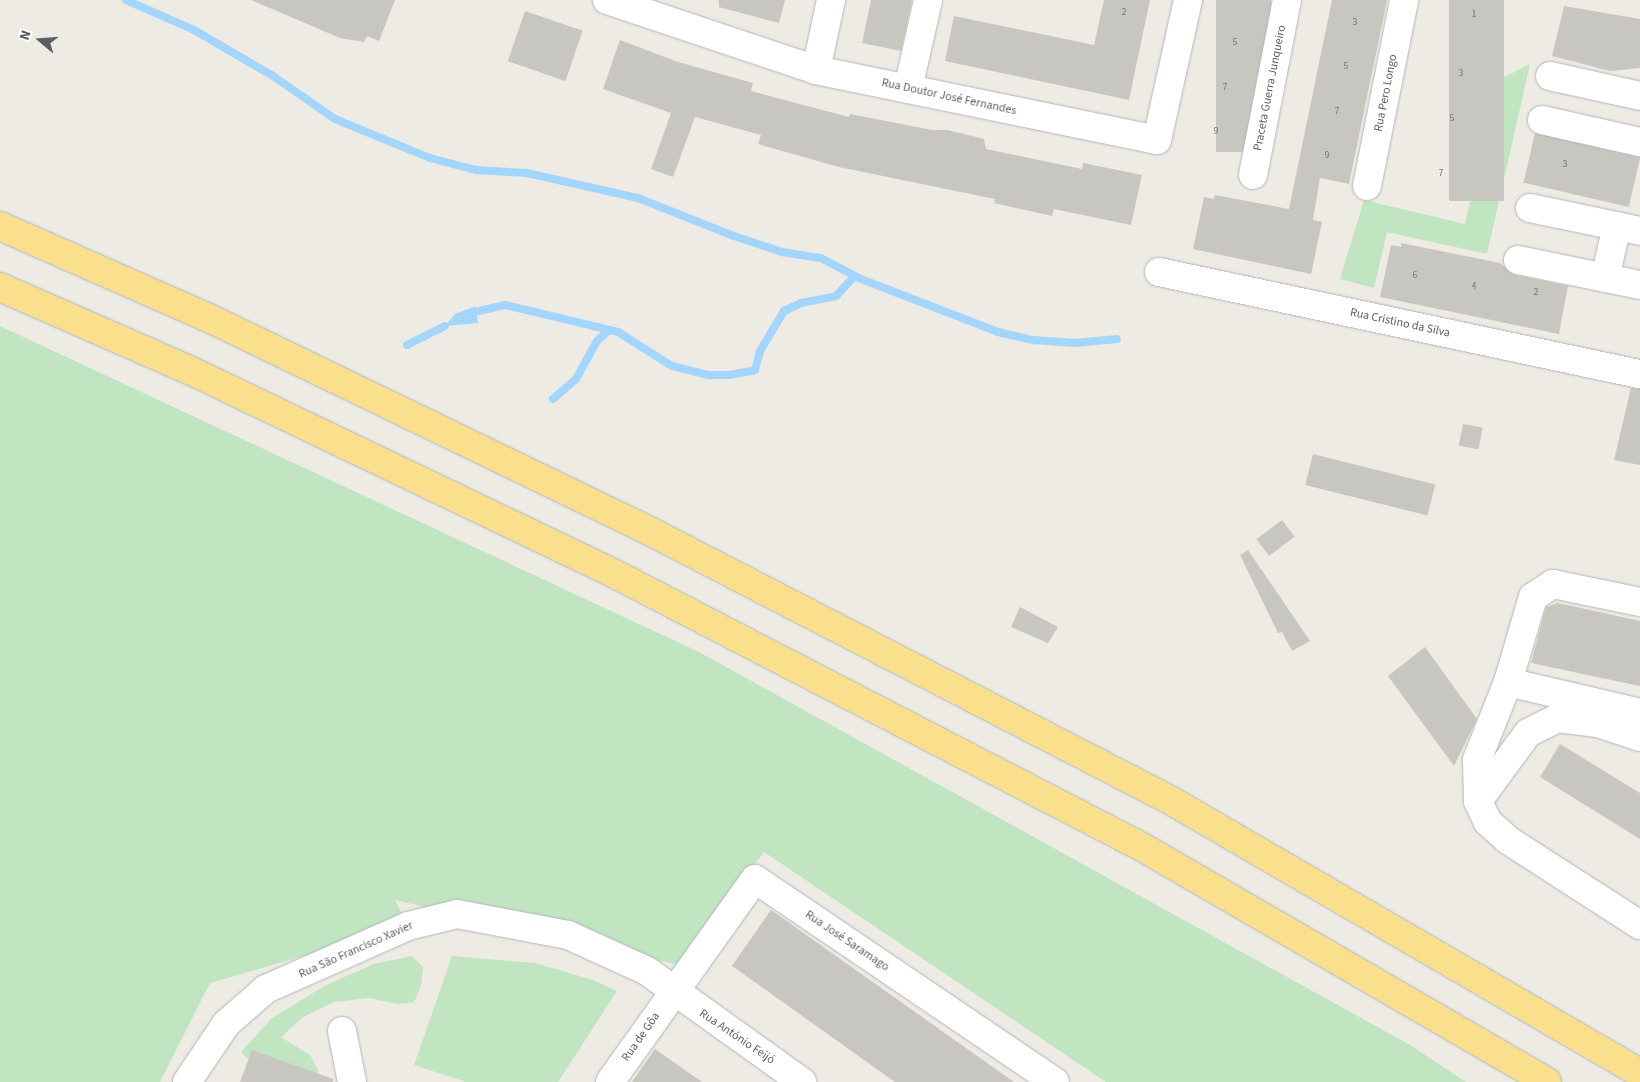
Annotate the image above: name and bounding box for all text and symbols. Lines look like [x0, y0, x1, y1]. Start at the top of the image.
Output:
house number: 2 [1122, 7, 1126, 19]
house number: 1 [1472, 9, 1476, 21]
north arrow [15, 15, 65, 65]
house number: 3 [1353, 17, 1357, 29]
street label: Praceta Guerra Junqueiro [1251, 24, 1289, 152]
text: N [15, 28, 37, 43]
house number: 5 [1233, 37, 1237, 49]
street label: Rua Pero Longo [1371, 53, 1401, 133]
house number: 5 [1344, 61, 1348, 73]
house number: 3 [1459, 68, 1463, 80]
street label: Rua Doutor José Fernandes [880, 76, 1018, 118]
house number: 7 [1223, 82, 1227, 94]
house number: 7 [1335, 106, 1339, 118]
house number: 5 [1450, 113, 1454, 125]
house number: 9 [1214, 126, 1218, 138]
house number: 9 [1325, 150, 1329, 162]
house number: 3 [1563, 159, 1567, 171]
house number: 7 [1439, 168, 1443, 180]
house number: 6 [1413, 270, 1417, 282]
house number: 4 [1472, 281, 1476, 293]
house number: 2 [1534, 287, 1538, 299]
street label: Rua Cristino da Silva [1349, 305, 1451, 341]
street label: Rua José Saramago [802, 908, 892, 974]
street label: Rua São Francisco Xavier [297, 918, 415, 982]
street label: Rua António Feijó [697, 1006, 777, 1068]
street label: Rua de Gôa [619, 1010, 663, 1064]

